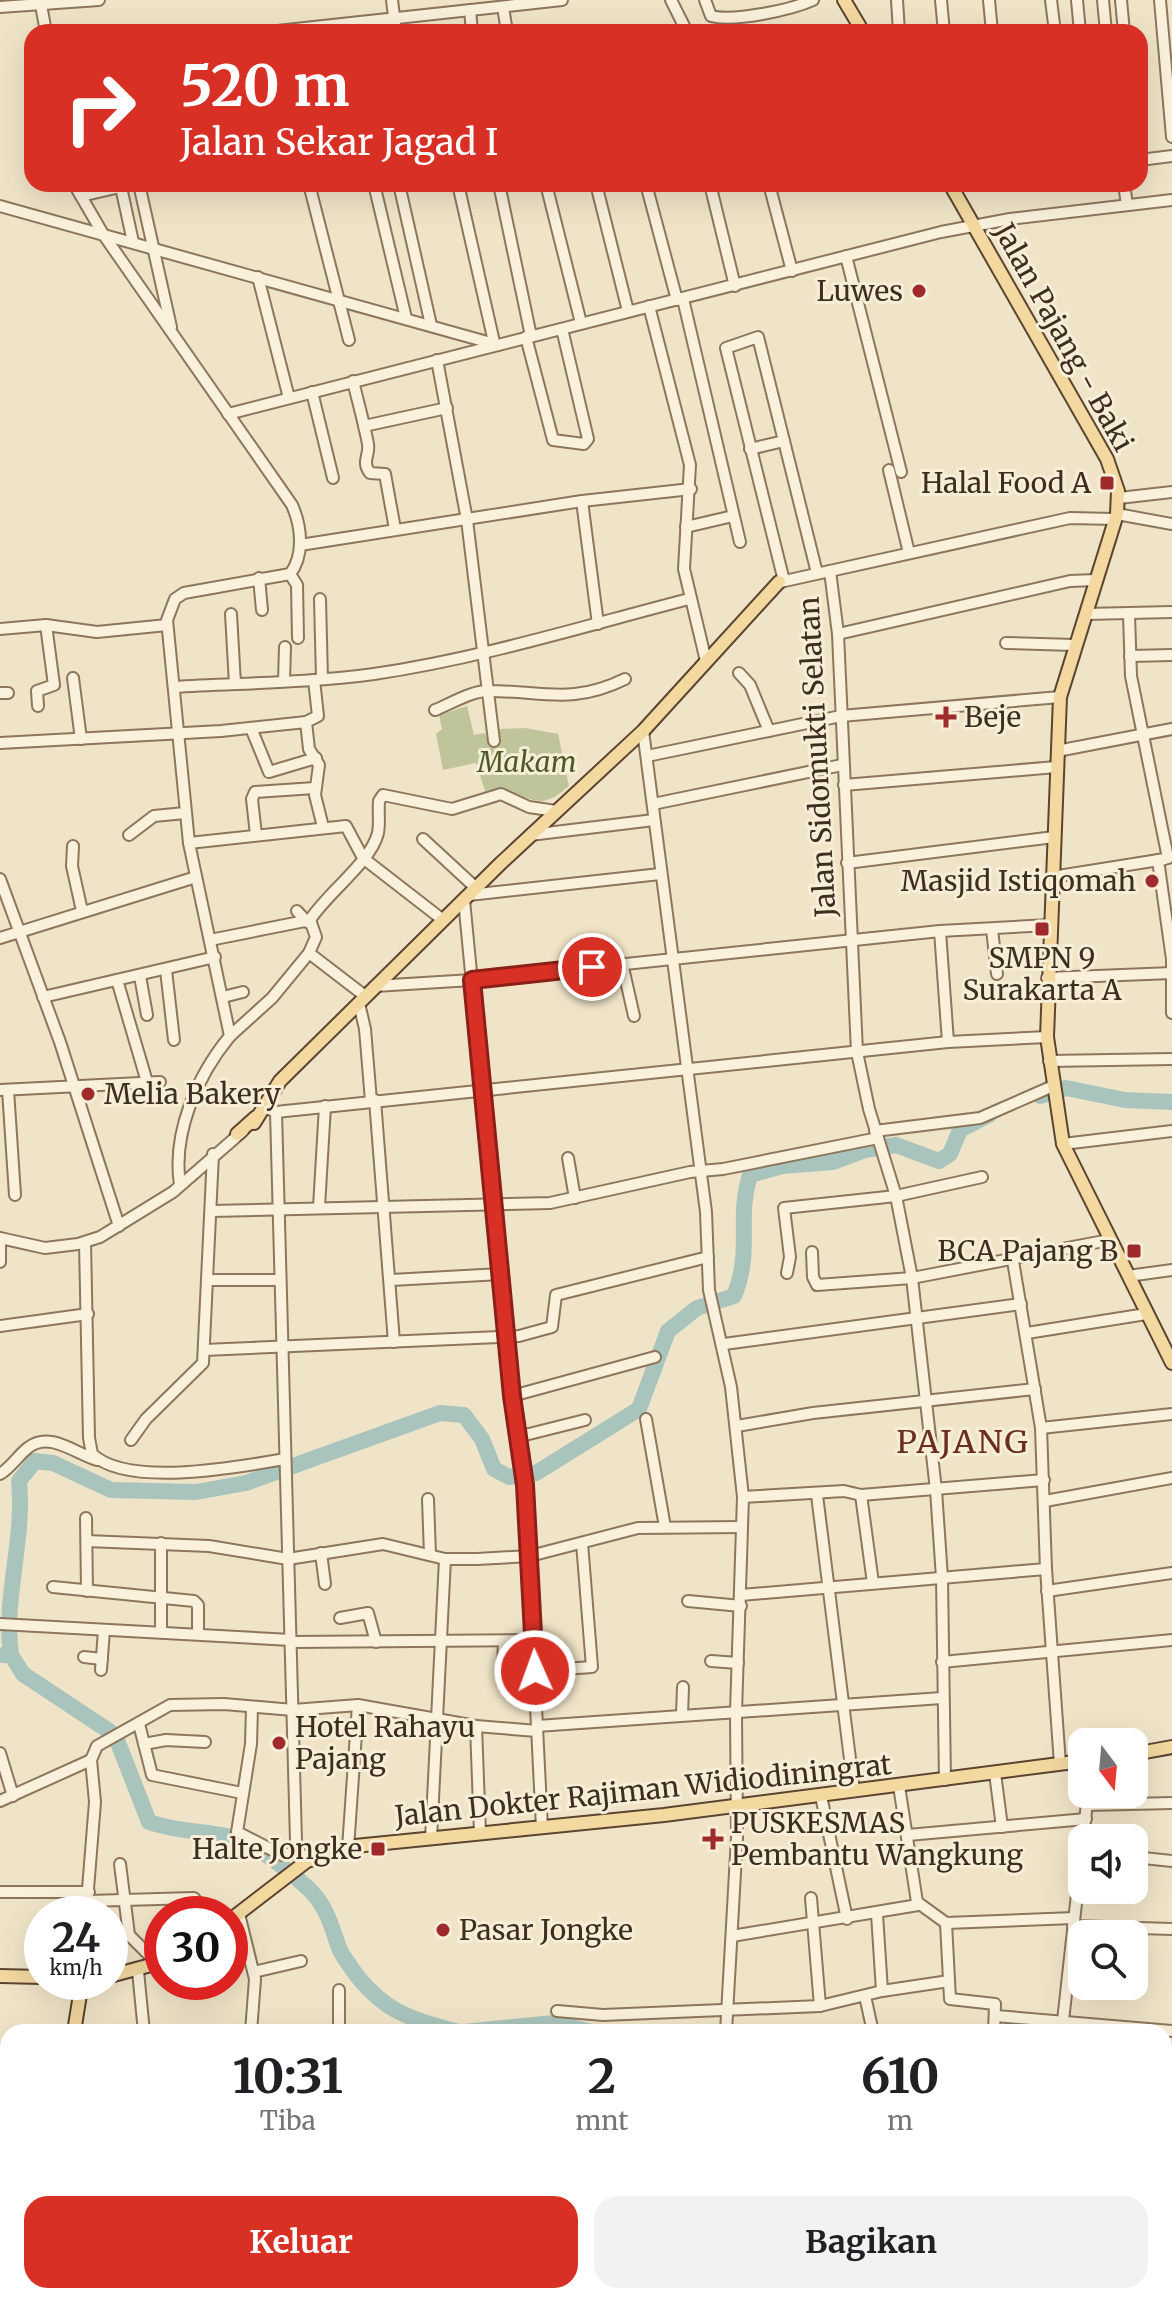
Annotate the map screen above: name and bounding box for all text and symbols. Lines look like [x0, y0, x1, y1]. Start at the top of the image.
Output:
text: 520 m [180, 51, 350, 121]
icon: right [48, 56, 152, 160]
text: Jalan Sekar Jagad I [180, 120, 498, 165]
street label: Jalan Pajang - Baki [986, 216, 1142, 457]
place label: Luwes [817, 273, 903, 309]
marker: Luwes [910, 282, 928, 300]
place label: Halal Food A [921, 465, 1091, 501]
marker: Halal Food A [1098, 474, 1116, 492]
street label: Jalan Sidomukti Selatan [791, 596, 843, 919]
place label: Beje [964, 699, 1021, 735]
marker: Beje [935, 706, 957, 728]
park label: Makam [476, 744, 577, 780]
place label: Masjid Istiqomah [901, 863, 1136, 899]
marker: Masjid Istiqomah [1143, 872, 1161, 890]
marker: SMPN 9 Surakarta A [1033, 920, 1051, 938]
pin [558, 933, 626, 1001]
place label: SMPN 9 Surakarta A [963, 940, 1122, 1008]
icon: arrive [570, 945, 614, 989]
place label: Melia Bakery [104, 1076, 282, 1112]
marker: Melia Bakery [79, 1085, 97, 1103]
place label: BCA Pajang B [938, 1233, 1118, 1269]
marker: BCA Pajang B [1125, 1242, 1143, 1260]
district label: PAJANG [896, 1422, 1030, 1462]
position arrow [493, 1629, 577, 1713]
place label: Hotel Rahayu Pajang [295, 1709, 475, 1777]
north arrow [1068, 1728, 1148, 1808]
map controls [1068, 1728, 1148, 2000]
marker: Hotel Rahayu Pajang [270, 1734, 288, 1752]
street label: Jalan Dokter Rajiman Widiodiningrat [392, 1746, 893, 1834]
place label: PUSKESMAS Pembantu Wangkung [731, 1805, 1023, 1873]
button: sound [1068, 1824, 1148, 1904]
marker: PUSKESMAS Pembantu Wangkung [702, 1828, 724, 1850]
place label: Halte Jongke [192, 1831, 362, 1867]
marker: Halte Jongke [369, 1840, 387, 1858]
speed limit sign: 30 [144, 1896, 248, 2000]
place label: Pasar Jongke [459, 1912, 633, 1948]
text: 24 [52, 1913, 100, 1963]
button: search [1068, 1920, 1148, 2000]
marker: Pasar Jongke [434, 1921, 452, 1939]
text: km/h [50, 1955, 102, 1980]
text: 10:31 [232, 2046, 343, 2106]
text: 2 [588, 2046, 616, 2106]
text: 610 [861, 2046, 940, 2106]
text: Tiba [260, 2104, 316, 2137]
text: mnt [576, 2104, 628, 2137]
text: m [887, 2104, 913, 2137]
button: Keluar [24, 2196, 578, 2288]
button: Bagikan [594, 2196, 1148, 2288]

